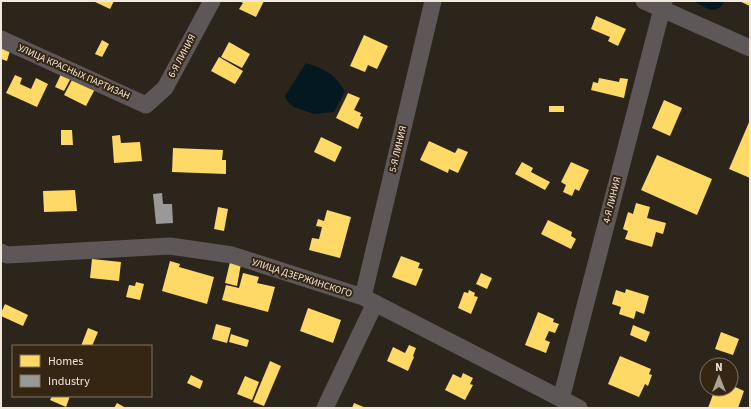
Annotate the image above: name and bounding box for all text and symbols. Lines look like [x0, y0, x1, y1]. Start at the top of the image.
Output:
street label: 6-Я ЛИНИЯ [165, 32, 199, 80]
street label: УЛИЦА КРАСНЫХ ПАРТИЗАН [16, 41, 132, 103]
street label: 5-Я ЛИНИЯ [386, 124, 410, 174]
street label: 4-Я ЛИНИЯ [599, 175, 625, 225]
street label: УЛИЦА ДЗЕРЖИНСКОГО [250, 255, 354, 301]
legend [12, 345, 152, 397]
text: Homes [48, 353, 83, 370]
north arrow [699, 357, 739, 397]
text: N [715, 360, 723, 375]
text: Industry [48, 373, 90, 390]

